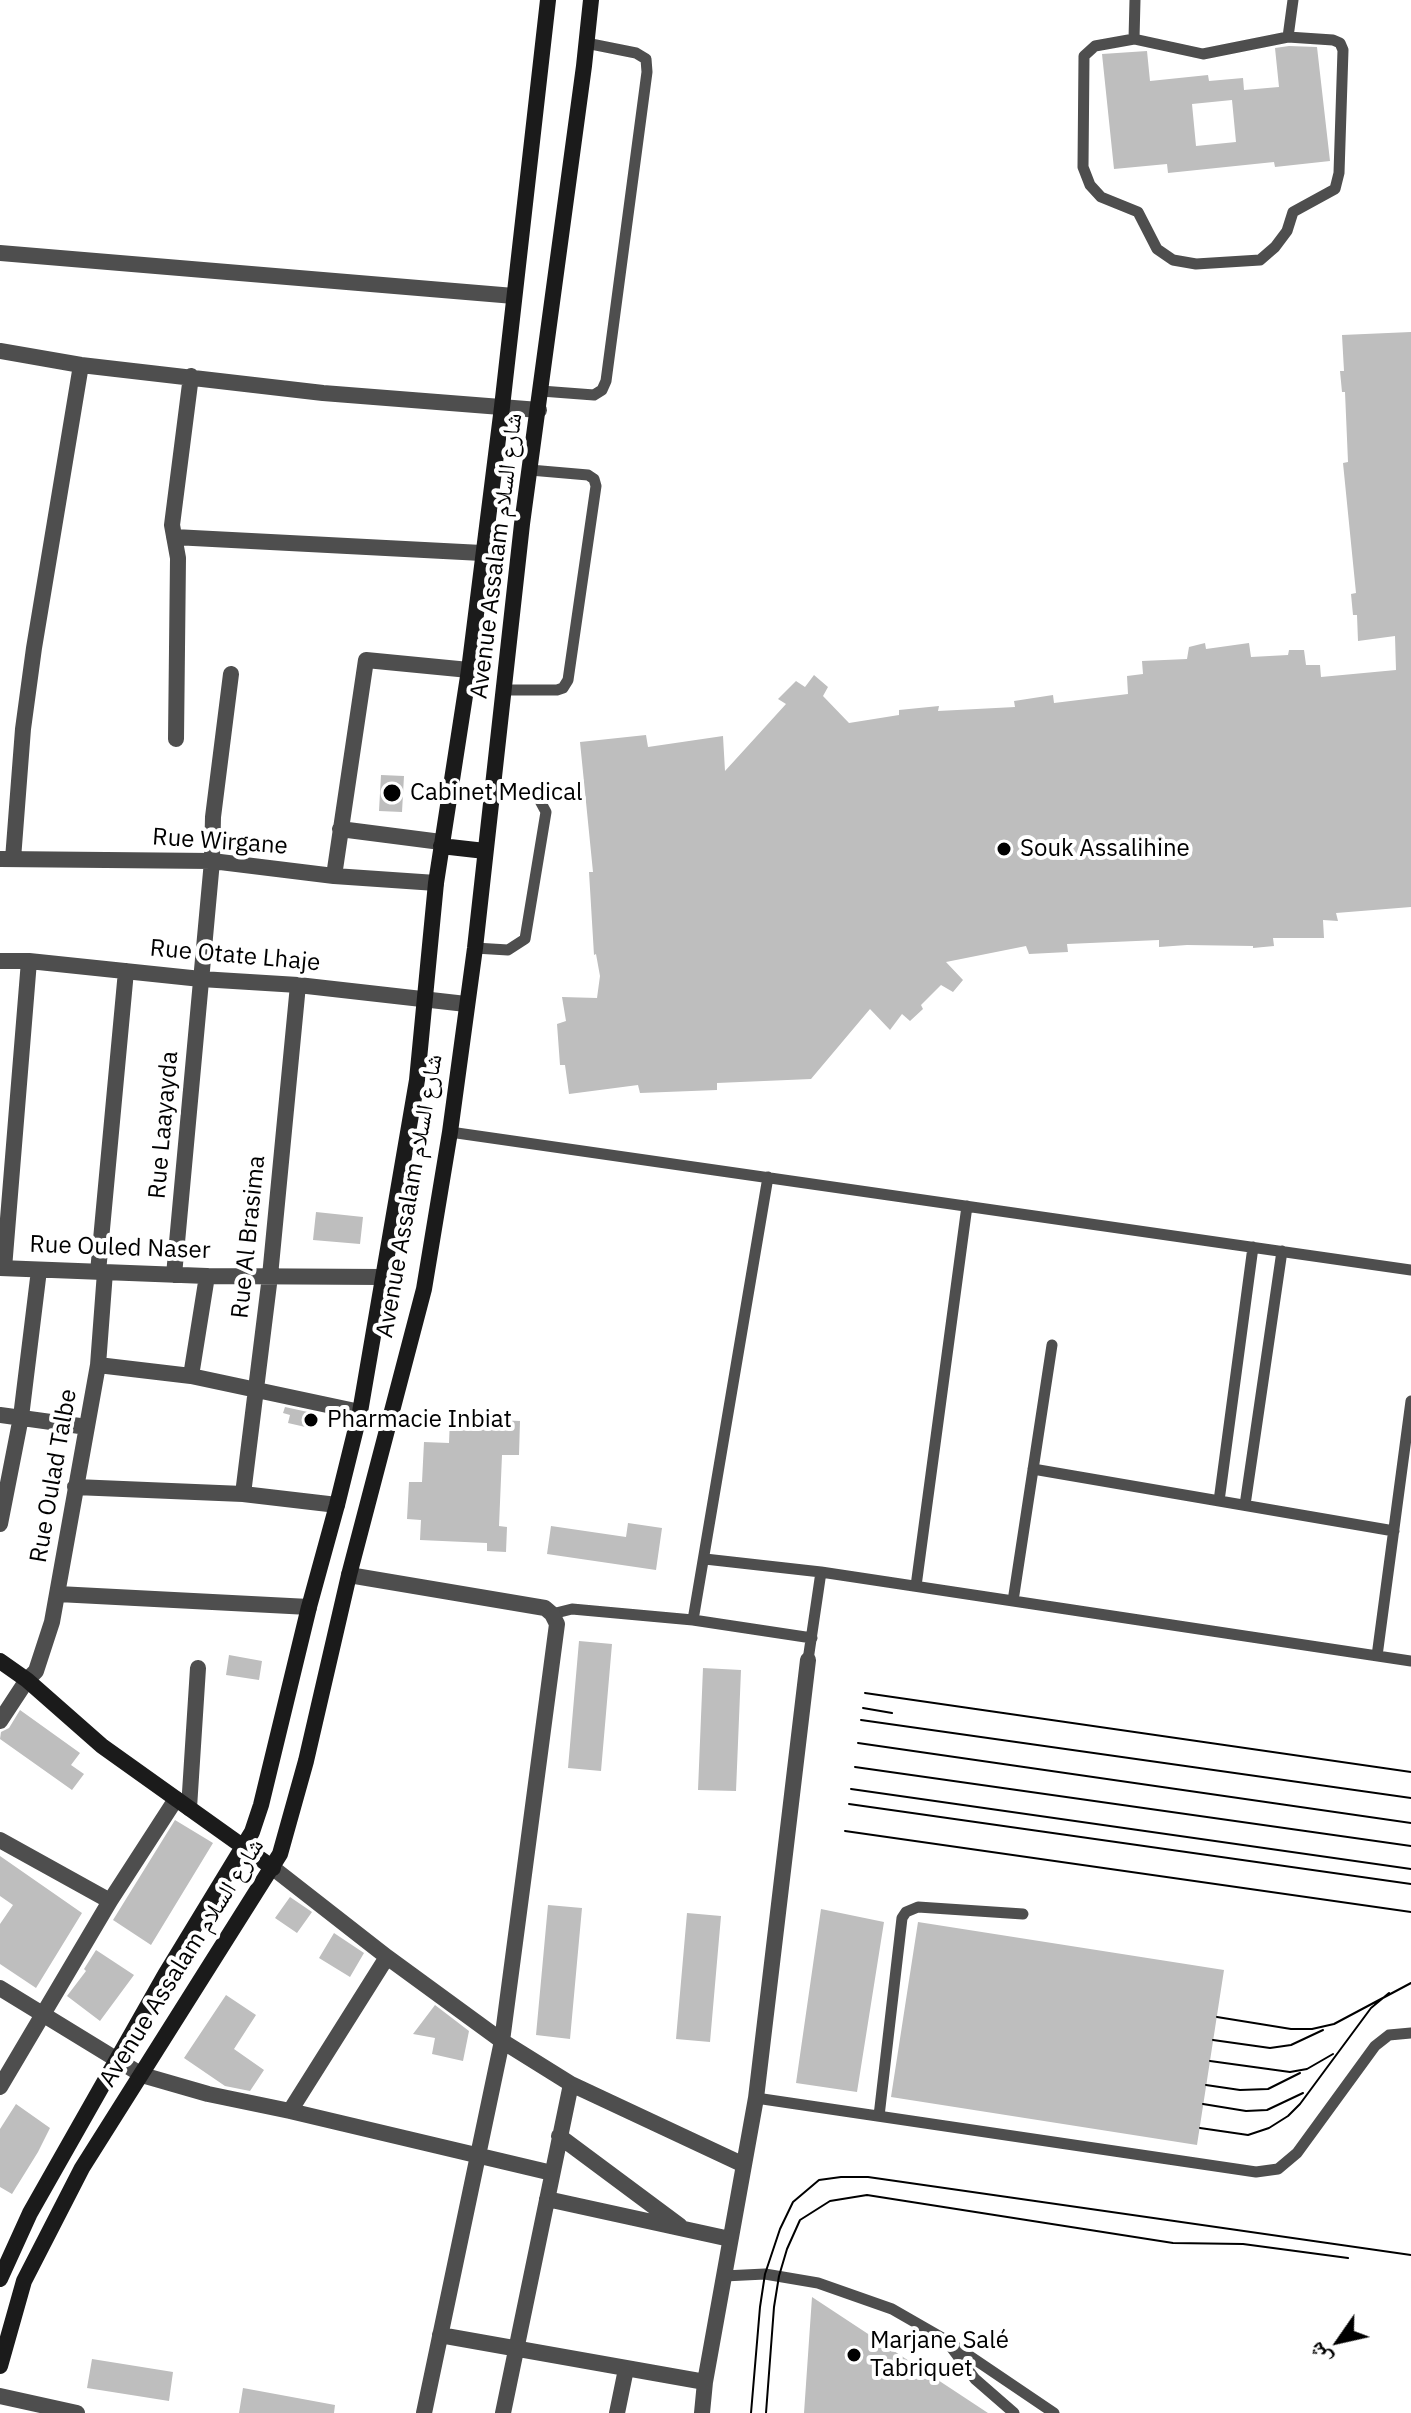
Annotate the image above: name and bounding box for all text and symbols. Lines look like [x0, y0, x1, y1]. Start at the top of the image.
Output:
street label: Avenue Assalam شارع السلام [465, 412, 529, 700]
place label: Cabinet Medical [410, 779, 583, 807]
marker: Cabinet Medical [381, 782, 403, 804]
street label: Rue Wirgane [151, 823, 289, 861]
place label: Souk Assalihine [1020, 835, 1190, 863]
marker: Souk Assalihine [995, 840, 1013, 858]
street label: Rue Otate Lhaje [149, 934, 321, 978]
street label: Rue Laayayda [143, 1050, 185, 1200]
street label: Avenue Assalam شارع السلام [371, 1052, 449, 1340]
street label: Rue Al Brasima [226, 1154, 272, 1320]
street label: Rue Ouled Naser [29, 1230, 211, 1266]
street label: Rue Oulad Talbe [25, 1387, 83, 1565]
place label: Pharmacie Inbiat [327, 1406, 512, 1434]
marker: Pharmacie Inbiat [302, 1411, 320, 1429]
street label: Avenue Assalam شارع السلام [94, 1833, 270, 2093]
north arrow [1299, 2301, 1379, 2381]
place label: Marjane Salé Tabriquet [870, 2327, 1009, 2383]
text: ش [1300, 2337, 1337, 2372]
marker: Marjane Salé Tabriquet [845, 2346, 863, 2364]

